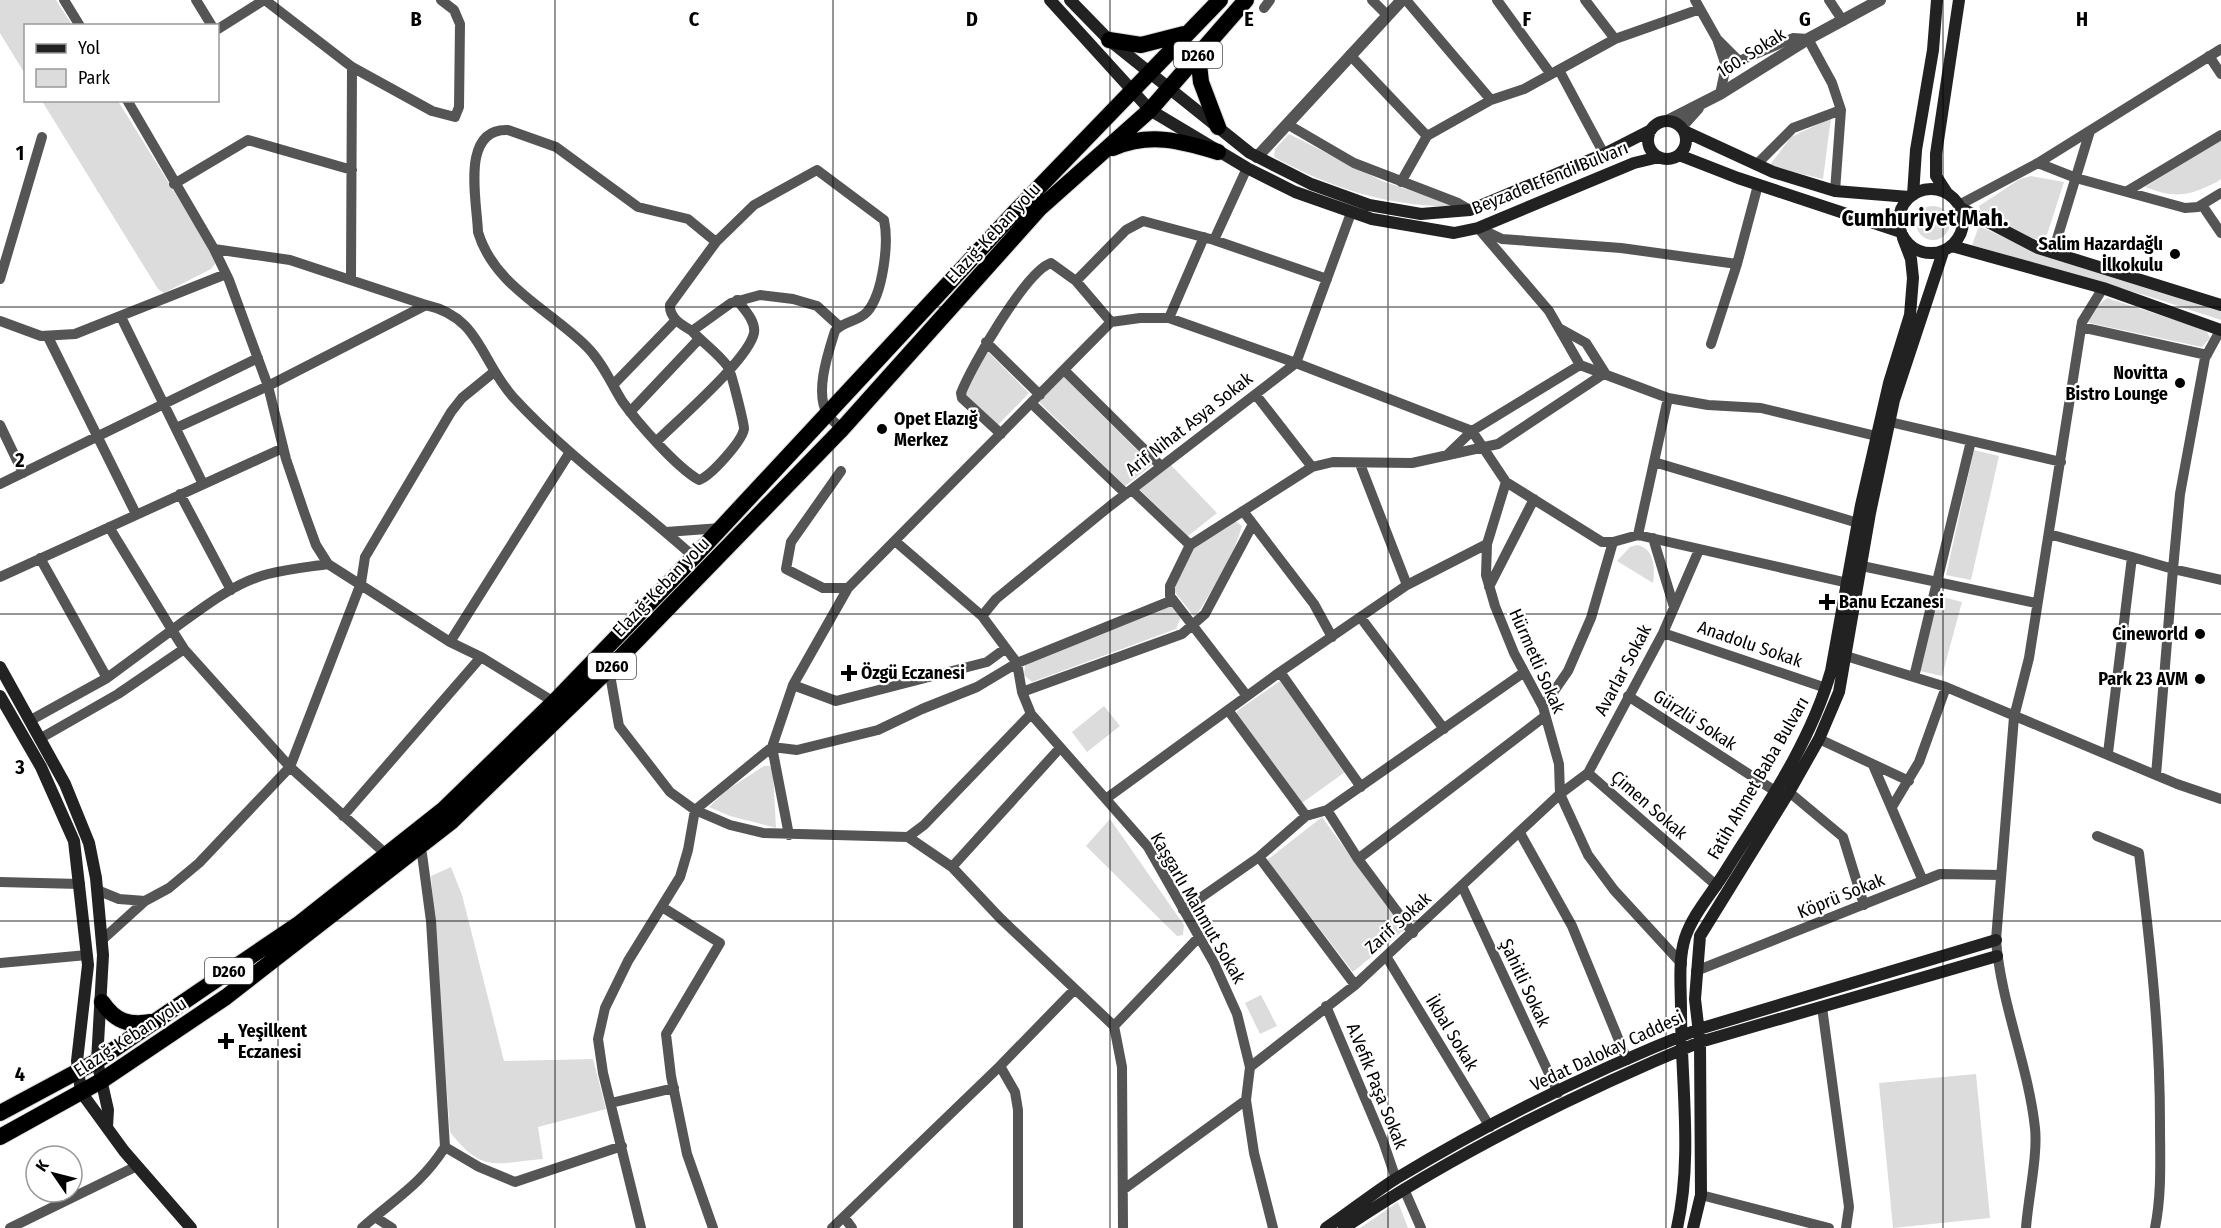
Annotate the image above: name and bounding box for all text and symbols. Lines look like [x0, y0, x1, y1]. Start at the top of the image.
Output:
text: B [410, 7, 422, 31]
text: C [689, 7, 700, 31]
text: D [966, 7, 978, 31]
text: E [1244, 7, 1254, 31]
text: F [1523, 7, 1532, 31]
text: G [1799, 7, 1811, 31]
text: H [2076, 7, 2088, 31]
street label: 160. Sokak [1712, 23, 1790, 83]
legend [24, 24, 219, 102]
text: Yol [78, 37, 100, 59]
road number: D260 [1174, 42, 1222, 68]
text: Park [78, 67, 111, 89]
street label: Beyzade Efendi Bulvarı [1469, 137, 1631, 219]
text: 1 [16, 141, 24, 165]
street label: Elazığ-Keban yolu [941, 178, 1045, 288]
district label: Cumhuriyet Mah. [1841, 204, 2009, 232]
place label: Salim Hazardağlı İlkokulu [2039, 233, 2163, 276]
marker: Salim Hazardağlı İlkokulu [2168, 247, 2182, 261]
place label: Novitta Bistro Lounge [2066, 362, 2168, 405]
street label: Arif Nihat Asya Sokak [1121, 367, 1257, 480]
marker: Novitta Bistro Lounge [2173, 376, 2187, 390]
place label: Opet Elazığ Merkez [894, 408, 978, 451]
marker: Opet Elazığ Merkez [875, 422, 889, 436]
text: 2 [14, 448, 25, 472]
street label: Elazığ-Keban yolu [608, 533, 714, 641]
place label: Banu Eczanesi [1839, 591, 1944, 613]
marker: Banu Eczanesi [1820, 595, 1834, 609]
street label: Hürmetli Sokak [1504, 605, 1570, 717]
street label: Anadolu Sokak [1695, 616, 1806, 672]
street label: Avarlar Sokak [1590, 620, 1656, 719]
place label: Cineworld [2112, 623, 2188, 645]
marker: Cineworld [2193, 627, 2207, 641]
road number: D260 [588, 653, 636, 679]
place label: Özgü Eczanesi [861, 662, 965, 684]
marker: Özgü Eczanesi [842, 666, 856, 680]
place label: Park 23 AVM [2098, 668, 2188, 690]
marker: Park 23 AVM [2193, 672, 2207, 686]
street label: Gürzlü Sokak [1649, 685, 1741, 755]
street label: Fatih Ahmet Baba Bulvarı [1702, 693, 1814, 863]
text: 3 [14, 755, 25, 779]
street label: Çimen Sokak [1606, 766, 1692, 844]
street label: Kaşgarlı Mahmut Sokak [1146, 829, 1251, 988]
street label: Köprü Sokak [1794, 868, 1888, 923]
street label: Zarif Sokak [1360, 887, 1436, 958]
street label: Şahitli Sokak [1495, 935, 1555, 1031]
road number: D260 [205, 958, 253, 984]
street label: İkbal Sokak [1421, 991, 1483, 1075]
street label: Elazığ-Keban yolu [69, 992, 191, 1082]
street label: Vedat Dalokay Caddesi [1527, 1006, 1687, 1096]
place label: Yeşilkent Eczanesi [237, 1020, 308, 1063]
street label: A.Vefik Paşa Sokak [1342, 1020, 1412, 1153]
marker: Yeşilkent Eczanesi [219, 1034, 233, 1048]
text: 4 [15, 1062, 25, 1086]
north arrow [24, 1144, 84, 1204]
text: K [32, 1156, 53, 1175]

